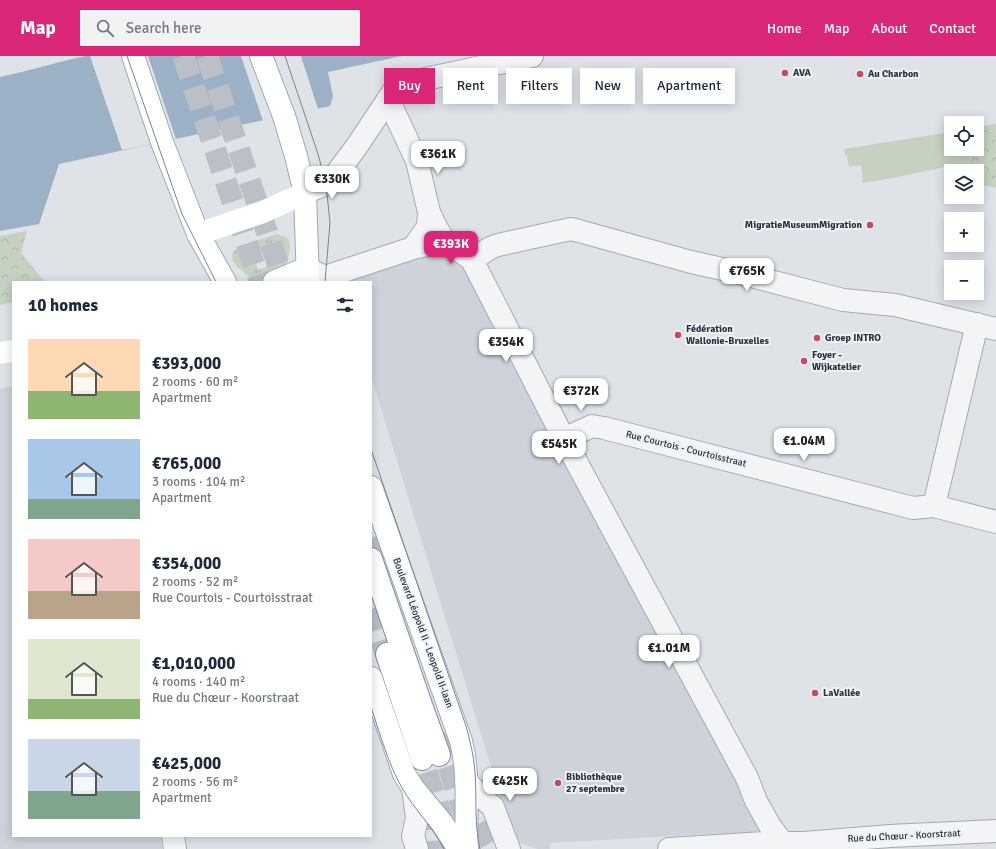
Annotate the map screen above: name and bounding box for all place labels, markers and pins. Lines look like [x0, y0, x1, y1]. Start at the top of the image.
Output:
place label: AVA [793, 67, 811, 79]
marker: AVA [780, 68, 790, 78]
place label: Au Charbon [868, 68, 919, 80]
marker: Au Charbon [855, 69, 865, 79]
pin: €361K [410, 141, 466, 175]
pin: €330K [304, 166, 360, 200]
place label: MigratieMuseumMigration [745, 219, 863, 231]
marker: MigratieMuseumMigration [865, 220, 875, 230]
pin: €393K [423, 231, 479, 265]
pin: €765K [719, 258, 775, 292]
place label: Fédération Wallonie-Bruxelles [686, 323, 770, 347]
pin: €354K [478, 329, 534, 363]
marker: Fédération Wallonie-Bruxelles [673, 330, 683, 340]
place label: Groep INTRO [825, 332, 881, 344]
marker: Groep INTRO [812, 333, 822, 343]
place label: Foyer - Wijkatelier [812, 349, 861, 373]
marker: Foyer - Wijkatelier [799, 356, 809, 366]
pin: €372K [553, 378, 609, 412]
pin: €1.04M [771, 428, 837, 462]
pin: €545K [531, 431, 587, 465]
pin: €1.01M [636, 635, 702, 669]
place label: LaVallée [823, 687, 860, 699]
marker: LaVallée [810, 688, 820, 698]
pin: €425K [482, 768, 538, 802]
place label: Bibliothèque 27 septembre [566, 771, 625, 795]
marker: Bibliothèque 27 septembre [553, 778, 563, 788]

